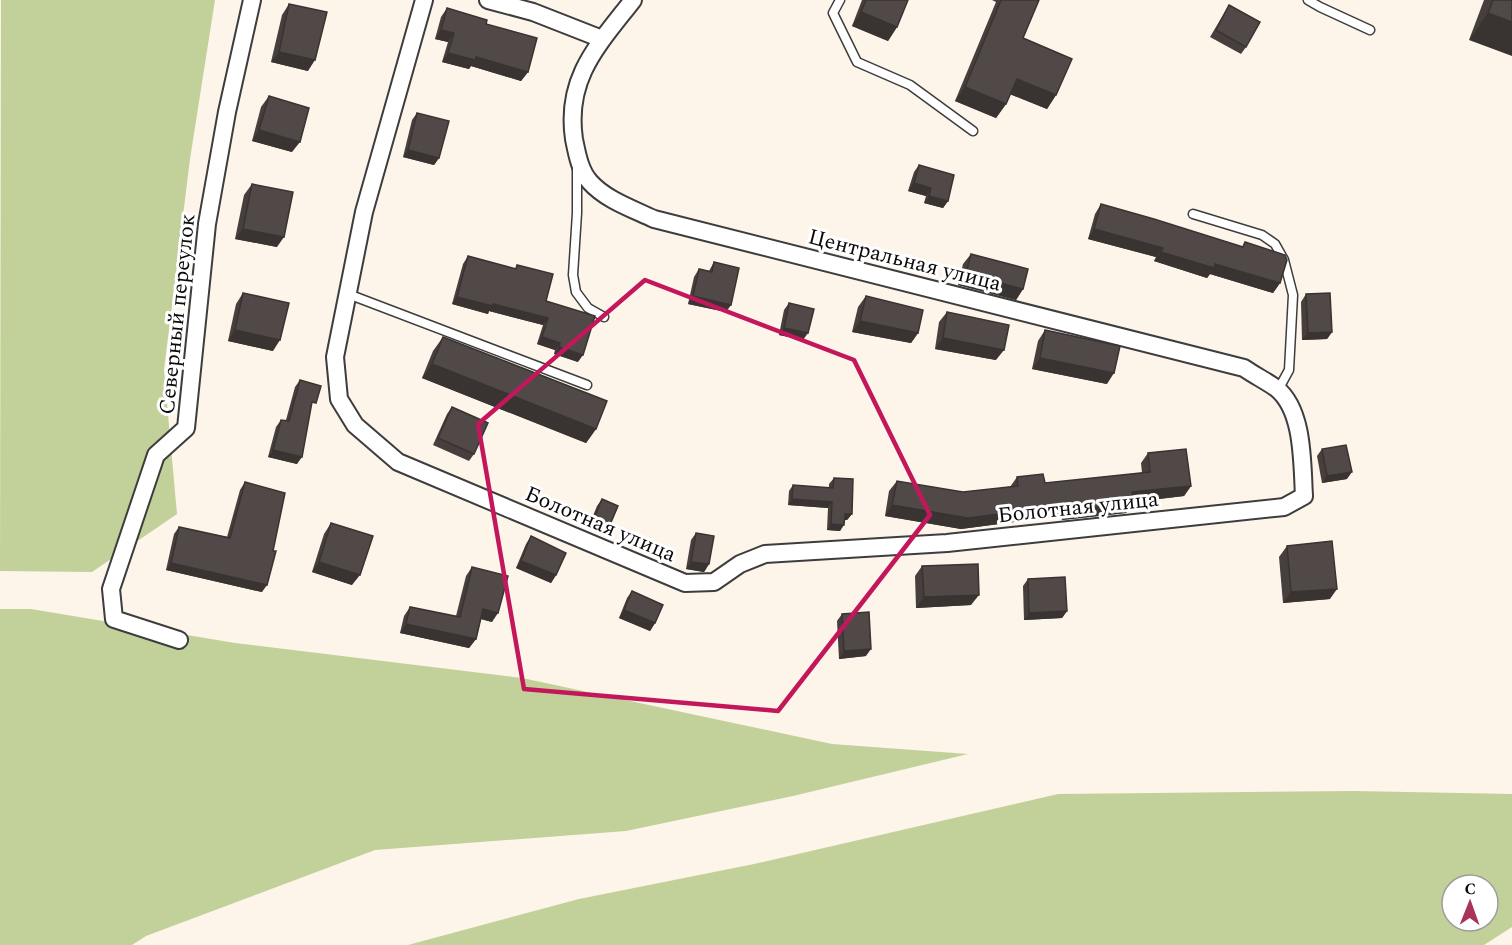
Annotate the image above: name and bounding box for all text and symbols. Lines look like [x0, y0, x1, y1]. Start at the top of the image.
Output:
street label: Северный переулок [151, 212, 204, 416]
street label: Центральная улица [804, 220, 1005, 301]
street label: Болотная улица [520, 478, 681, 571]
street label: Болотная улица [996, 483, 1160, 532]
north arrow [1440, 873, 1500, 933]
text: С [1464, 877, 1476, 901]

